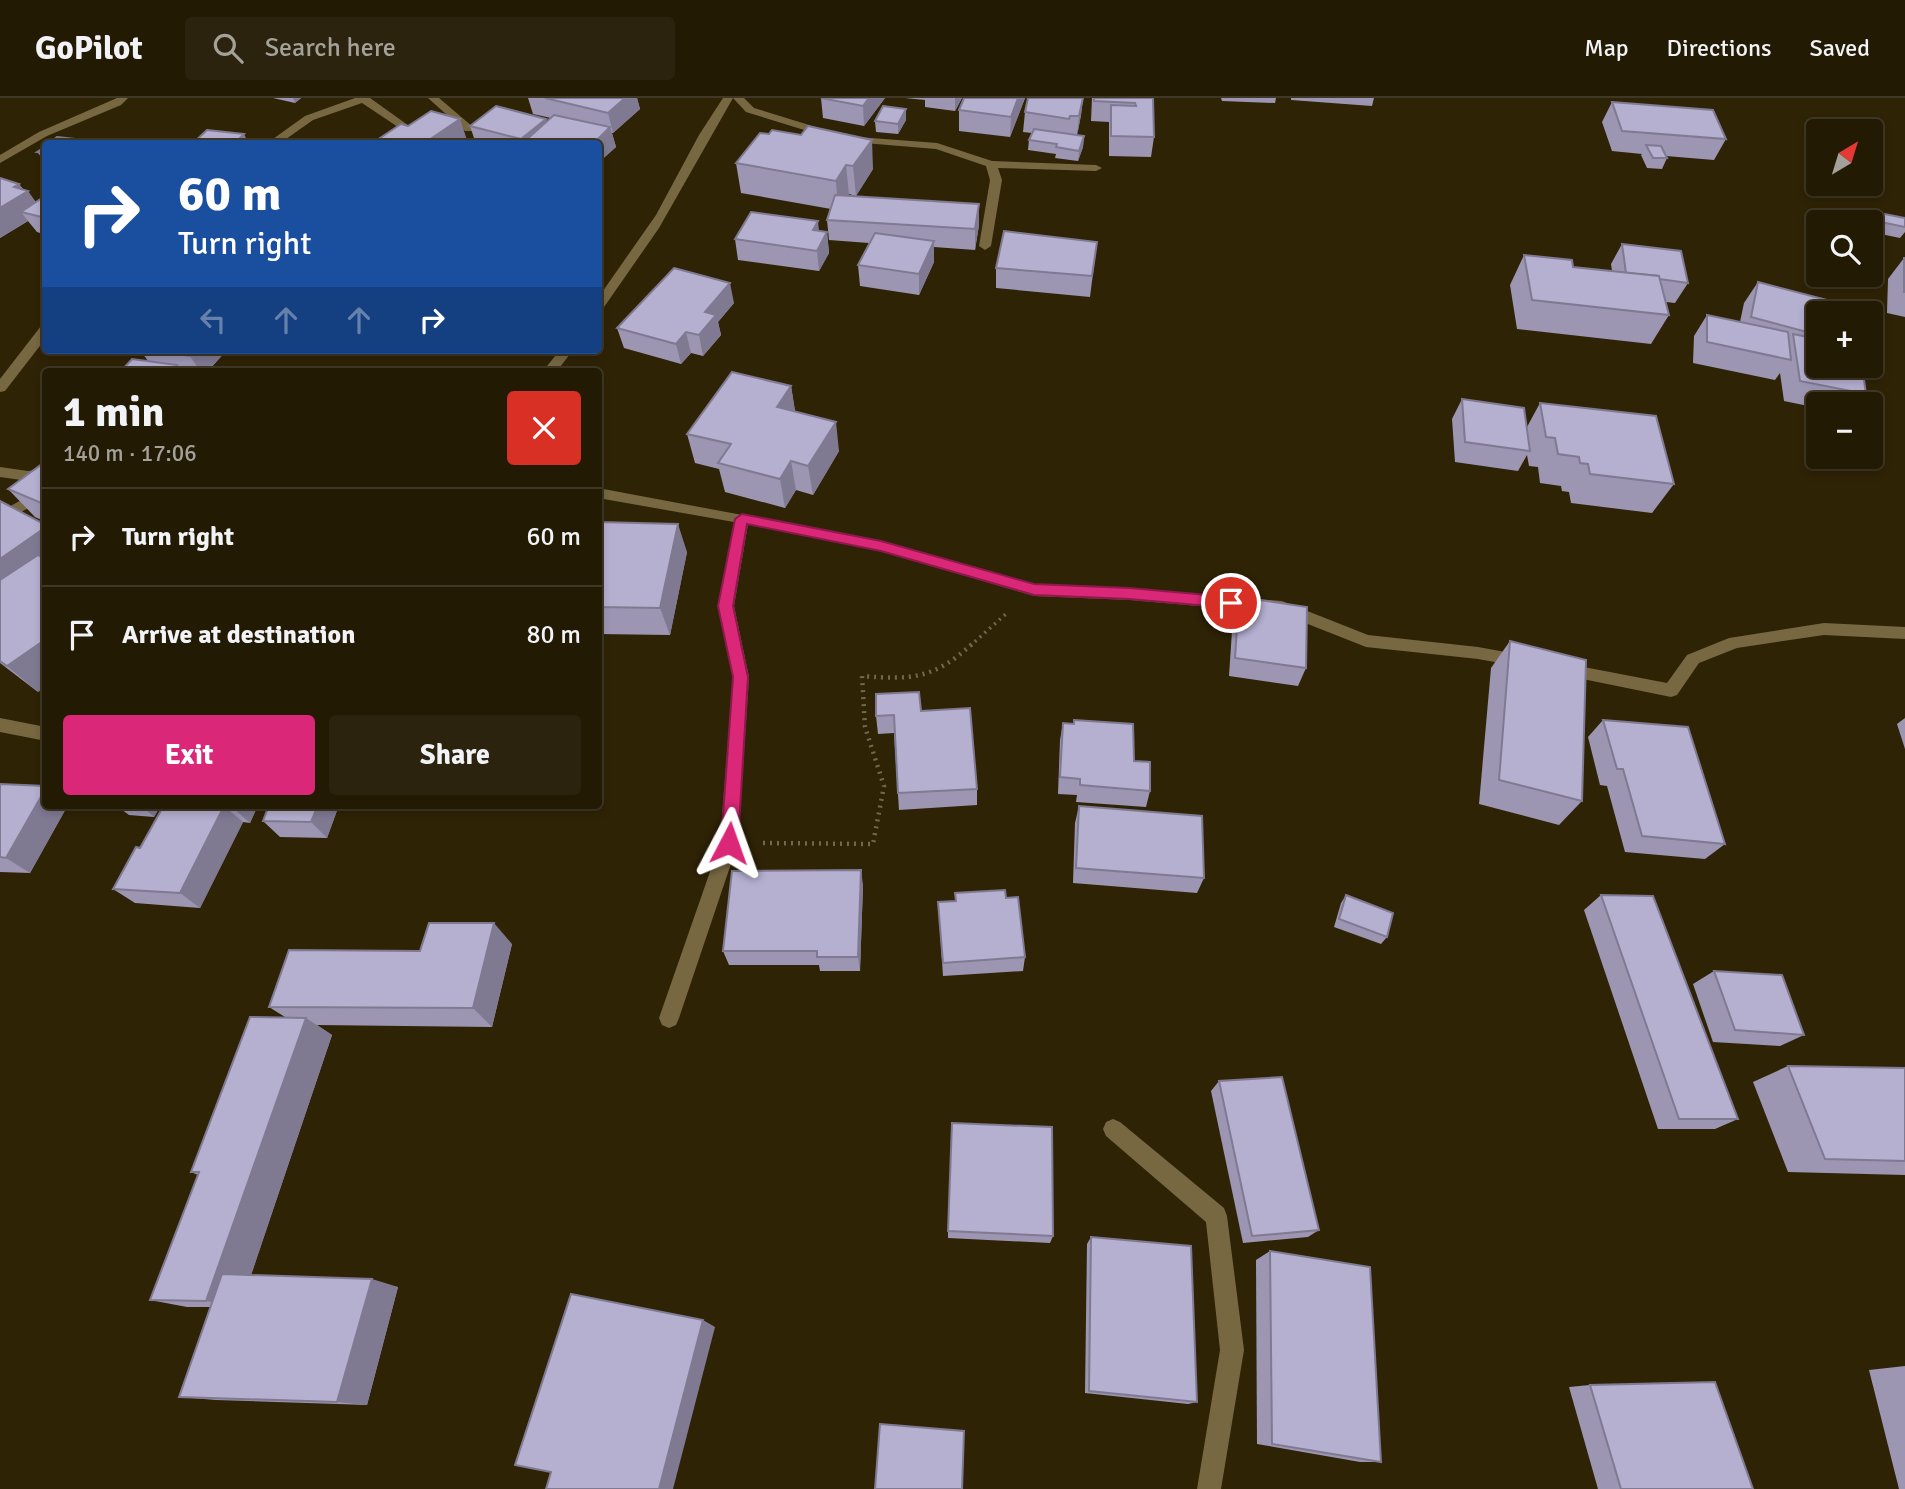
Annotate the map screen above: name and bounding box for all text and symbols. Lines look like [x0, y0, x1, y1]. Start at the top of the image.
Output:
search box [185, 17, 675, 80]
text: GoPilot [35, 28, 143, 69]
icon: search [209, 29, 247, 67]
text: Search here [265, 32, 396, 64]
text: Map [1584, 33, 1629, 63]
text: Directions [1667, 33, 1772, 63]
text: Saved [1810, 33, 1870, 63]
north arrow [1806, 119, 1883, 196]
map controls [1806, 119, 1883, 469]
text: 60 m [178, 164, 281, 224]
icon: right [63, 168, 154, 259]
button: search [1806, 210, 1883, 287]
text: Turn right [178, 224, 311, 263]
icon: left [194, 301, 232, 339]
icon: ahead [267, 301, 305, 339]
icon: ahead [340, 301, 378, 339]
icon: right [413, 301, 451, 339]
button: + [1806, 301, 1883, 378]
text: 1 min [63, 387, 164, 438]
button: close [507, 391, 581, 465]
button: − [1806, 392, 1883, 469]
text: 140 m · 17:06 [63, 439, 197, 468]
icon: right [63, 518, 101, 556]
text: Turn right [122, 521, 234, 553]
text: 60 m [526, 521, 581, 553]
pin [1201, 573, 1261, 633]
icon: arrive [1212, 584, 1250, 622]
icon: arrive [63, 616, 101, 654]
text: Arrive at destination [122, 619, 355, 651]
text: 80 m [526, 619, 581, 651]
button: Exit [63, 715, 315, 795]
button: Share [329, 715, 581, 795]
position arrow [692, 806, 766, 880]

